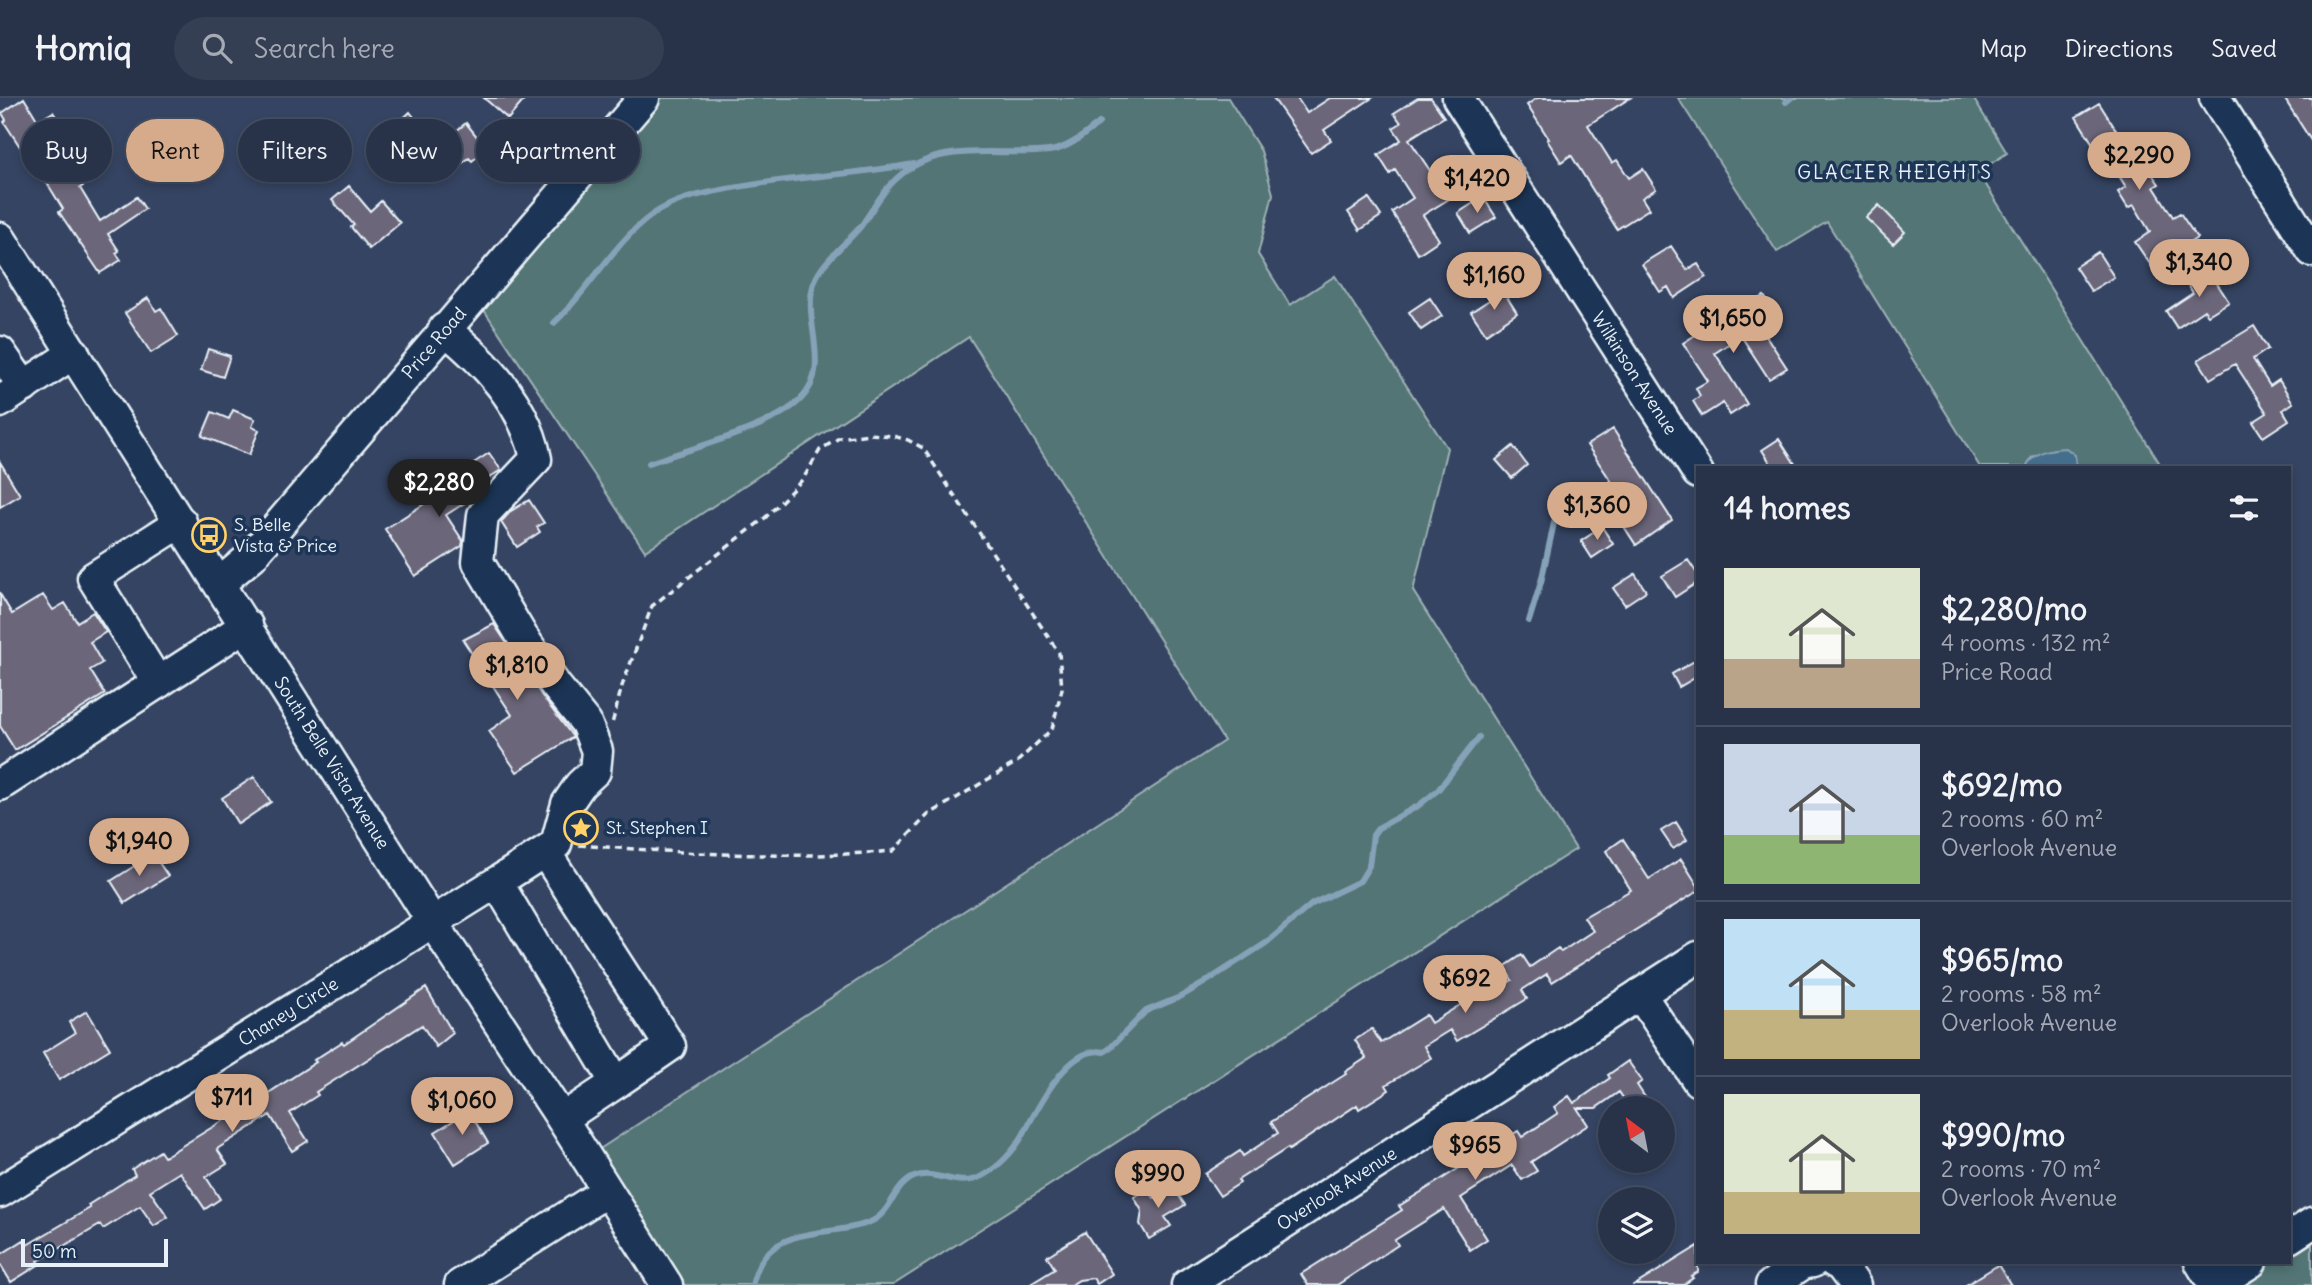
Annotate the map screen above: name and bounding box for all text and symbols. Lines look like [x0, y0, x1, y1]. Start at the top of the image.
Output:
search box [174, 17, 664, 80]
text: Homiq [35, 27, 132, 69]
icon: search [198, 29, 236, 67]
text: Search here [254, 32, 395, 65]
text: Map [1980, 33, 2027, 63]
text: Directions [2065, 33, 2173, 63]
text: Saved [2211, 33, 2277, 63]
chip: Buy [21, 119, 112, 182]
chip: Rent [126, 119, 224, 182]
chip: Filters [238, 119, 352, 182]
chip: New [366, 119, 462, 182]
chip: Apartment [476, 119, 640, 182]
pin: $2,290 [2082, 132, 2196, 192]
text: $2,290 [2103, 140, 2175, 169]
pin: $1,420 [1420, 156, 1534, 215]
district label: GLACIER HEIGHTS [1797, 160, 1993, 184]
text: $1,420 [1444, 163, 1510, 192]
pin: $1,340 [2142, 240, 2256, 299]
text: $1,340 [2165, 247, 2233, 276]
pin: $1,160 [1437, 252, 1551, 312]
text: $1,160 [1463, 260, 1525, 289]
pin: $1,650 [1676, 296, 1790, 355]
street label: Price Road [397, 302, 471, 384]
text: $1,650 [1699, 303, 1767, 332]
street label: Wilkinson Avenue [1587, 307, 1683, 439]
pin: $2,280 [382, 460, 496, 519]
text: $2,280 [403, 467, 475, 496]
pin: $1,360 [1540, 482, 1654, 542]
text: 14 homes [1724, 489, 1851, 527]
icon: filters [2225, 489, 2263, 527]
text: $1,360 [1563, 490, 1631, 519]
place label: S. Belle Vista & Price [234, 513, 337, 557]
bus stop icon: S. Belle Vista & Price [190, 516, 228, 554]
text: $2,280/mo [1941, 590, 2087, 628]
icon: home [1780, 596, 1864, 680]
text: 4 rooms · 132 m² [1941, 628, 2111, 657]
pin: $1,810 [460, 642, 574, 702]
text: $1,810 [485, 650, 549, 679]
text: Price Road [1941, 657, 2052, 686]
street label: South Belle Vista Avenue [269, 672, 395, 853]
text: $692/mo [1941, 766, 2062, 804]
icon: home [1780, 772, 1864, 856]
text: 2 rooms · 60 m² [1941, 804, 2103, 833]
place icon: St. Stephen I [562, 809, 600, 847]
place label: St. Stephen I [606, 816, 708, 839]
pin: $1,940 [82, 818, 196, 878]
text: $1,940 [105, 826, 173, 855]
text: Overlook Avenue [1941, 833, 2117, 862]
text: $965/mo [1941, 941, 2063, 979]
icon: home [1780, 947, 1864, 1031]
pin: $692 [1424, 956, 1506, 1015]
text: $692 [1439, 963, 1491, 992]
street label: Chaney Circle [234, 972, 342, 1051]
text: 2 rooms · 58 m² [1941, 979, 2102, 1008]
text: Overlook Avenue [1941, 1008, 2117, 1037]
pin: $711 [191, 1074, 273, 1134]
pin: $1,060 [405, 1077, 519, 1137]
text: $711 [211, 1082, 253, 1111]
text: $1,060 [427, 1085, 497, 1114]
north arrow [1598, 1096, 1675, 1172]
map controls [1598, 1096, 1675, 1264]
text: $990/mo [1941, 1116, 2065, 1154]
pin: $965 [1434, 1122, 1516, 1182]
icon: home [1780, 1122, 1864, 1206]
text: $965 [1449, 1130, 1501, 1159]
street label: Overlook Avenue [1272, 1142, 1401, 1235]
pin: $990 [1117, 1150, 1199, 1210]
text: 2 rooms · 70 m² [1941, 1154, 2101, 1183]
text: $990 [1131, 1158, 1185, 1187]
text: Overlook Avenue [1941, 1183, 2117, 1212]
button: layers [1598, 1187, 1675, 1264]
scale bar [21, 1236, 168, 1268]
text: 50 m [32, 1239, 77, 1263]

